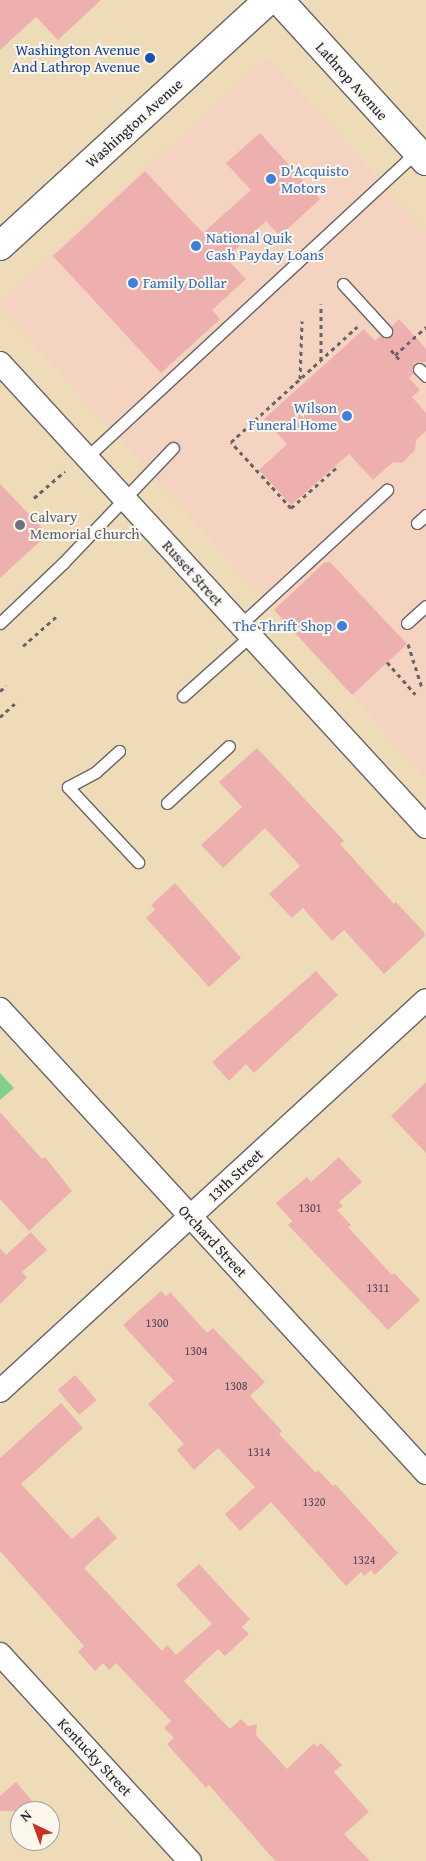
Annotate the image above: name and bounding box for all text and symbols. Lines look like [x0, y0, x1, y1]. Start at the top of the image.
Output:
street label: Lathrop Avenue [312, 38, 392, 124]
place label: Washington Avenue And Lathrop Avenue [12, 40, 140, 75]
marker: Washington Avenue And Lathrop Avenue [144, 52, 156, 64]
street label: Washington Avenue [82, 75, 186, 171]
place label: D'Acquisto Motors [281, 161, 349, 196]
marker: D'Acquisto Motors [265, 173, 277, 185]
place label: National Quik Cash Payday Loans [206, 228, 324, 263]
marker: National Quik Cash Payday Loans [190, 240, 202, 252]
place label: Family Dollar [143, 274, 227, 292]
marker: Family Dollar [127, 277, 139, 289]
place label: Wilson Funeral Home [249, 398, 337, 433]
marker: Wilson Funeral Home [341, 410, 353, 422]
place label: Calvary Memorial Church [30, 507, 140, 542]
marker: Calvary Memorial Church [14, 519, 26, 531]
street label: Russet Street [159, 536, 227, 610]
place label: The Thrift Shop [233, 617, 332, 635]
marker: The Thrift Shop [336, 620, 348, 632]
street label: 13th Street [203, 1145, 267, 1205]
street label: Orchard Street [175, 1201, 251, 1281]
house number: 1301 [298, 1201, 322, 1215]
house number: 1311 [366, 1281, 390, 1295]
house number: 1300 [145, 1316, 169, 1330]
house number: 1304 [184, 1344, 208, 1358]
house number: 1308 [224, 1379, 248, 1393]
house number: 1314 [247, 1445, 271, 1459]
house number: 1320 [302, 1495, 326, 1509]
house number: 1324 [352, 1553, 376, 1567]
street label: Kentucky Street [54, 1714, 136, 1800]
north arrow [10, 1801, 60, 1851]
text: N [15, 1805, 36, 1826]

